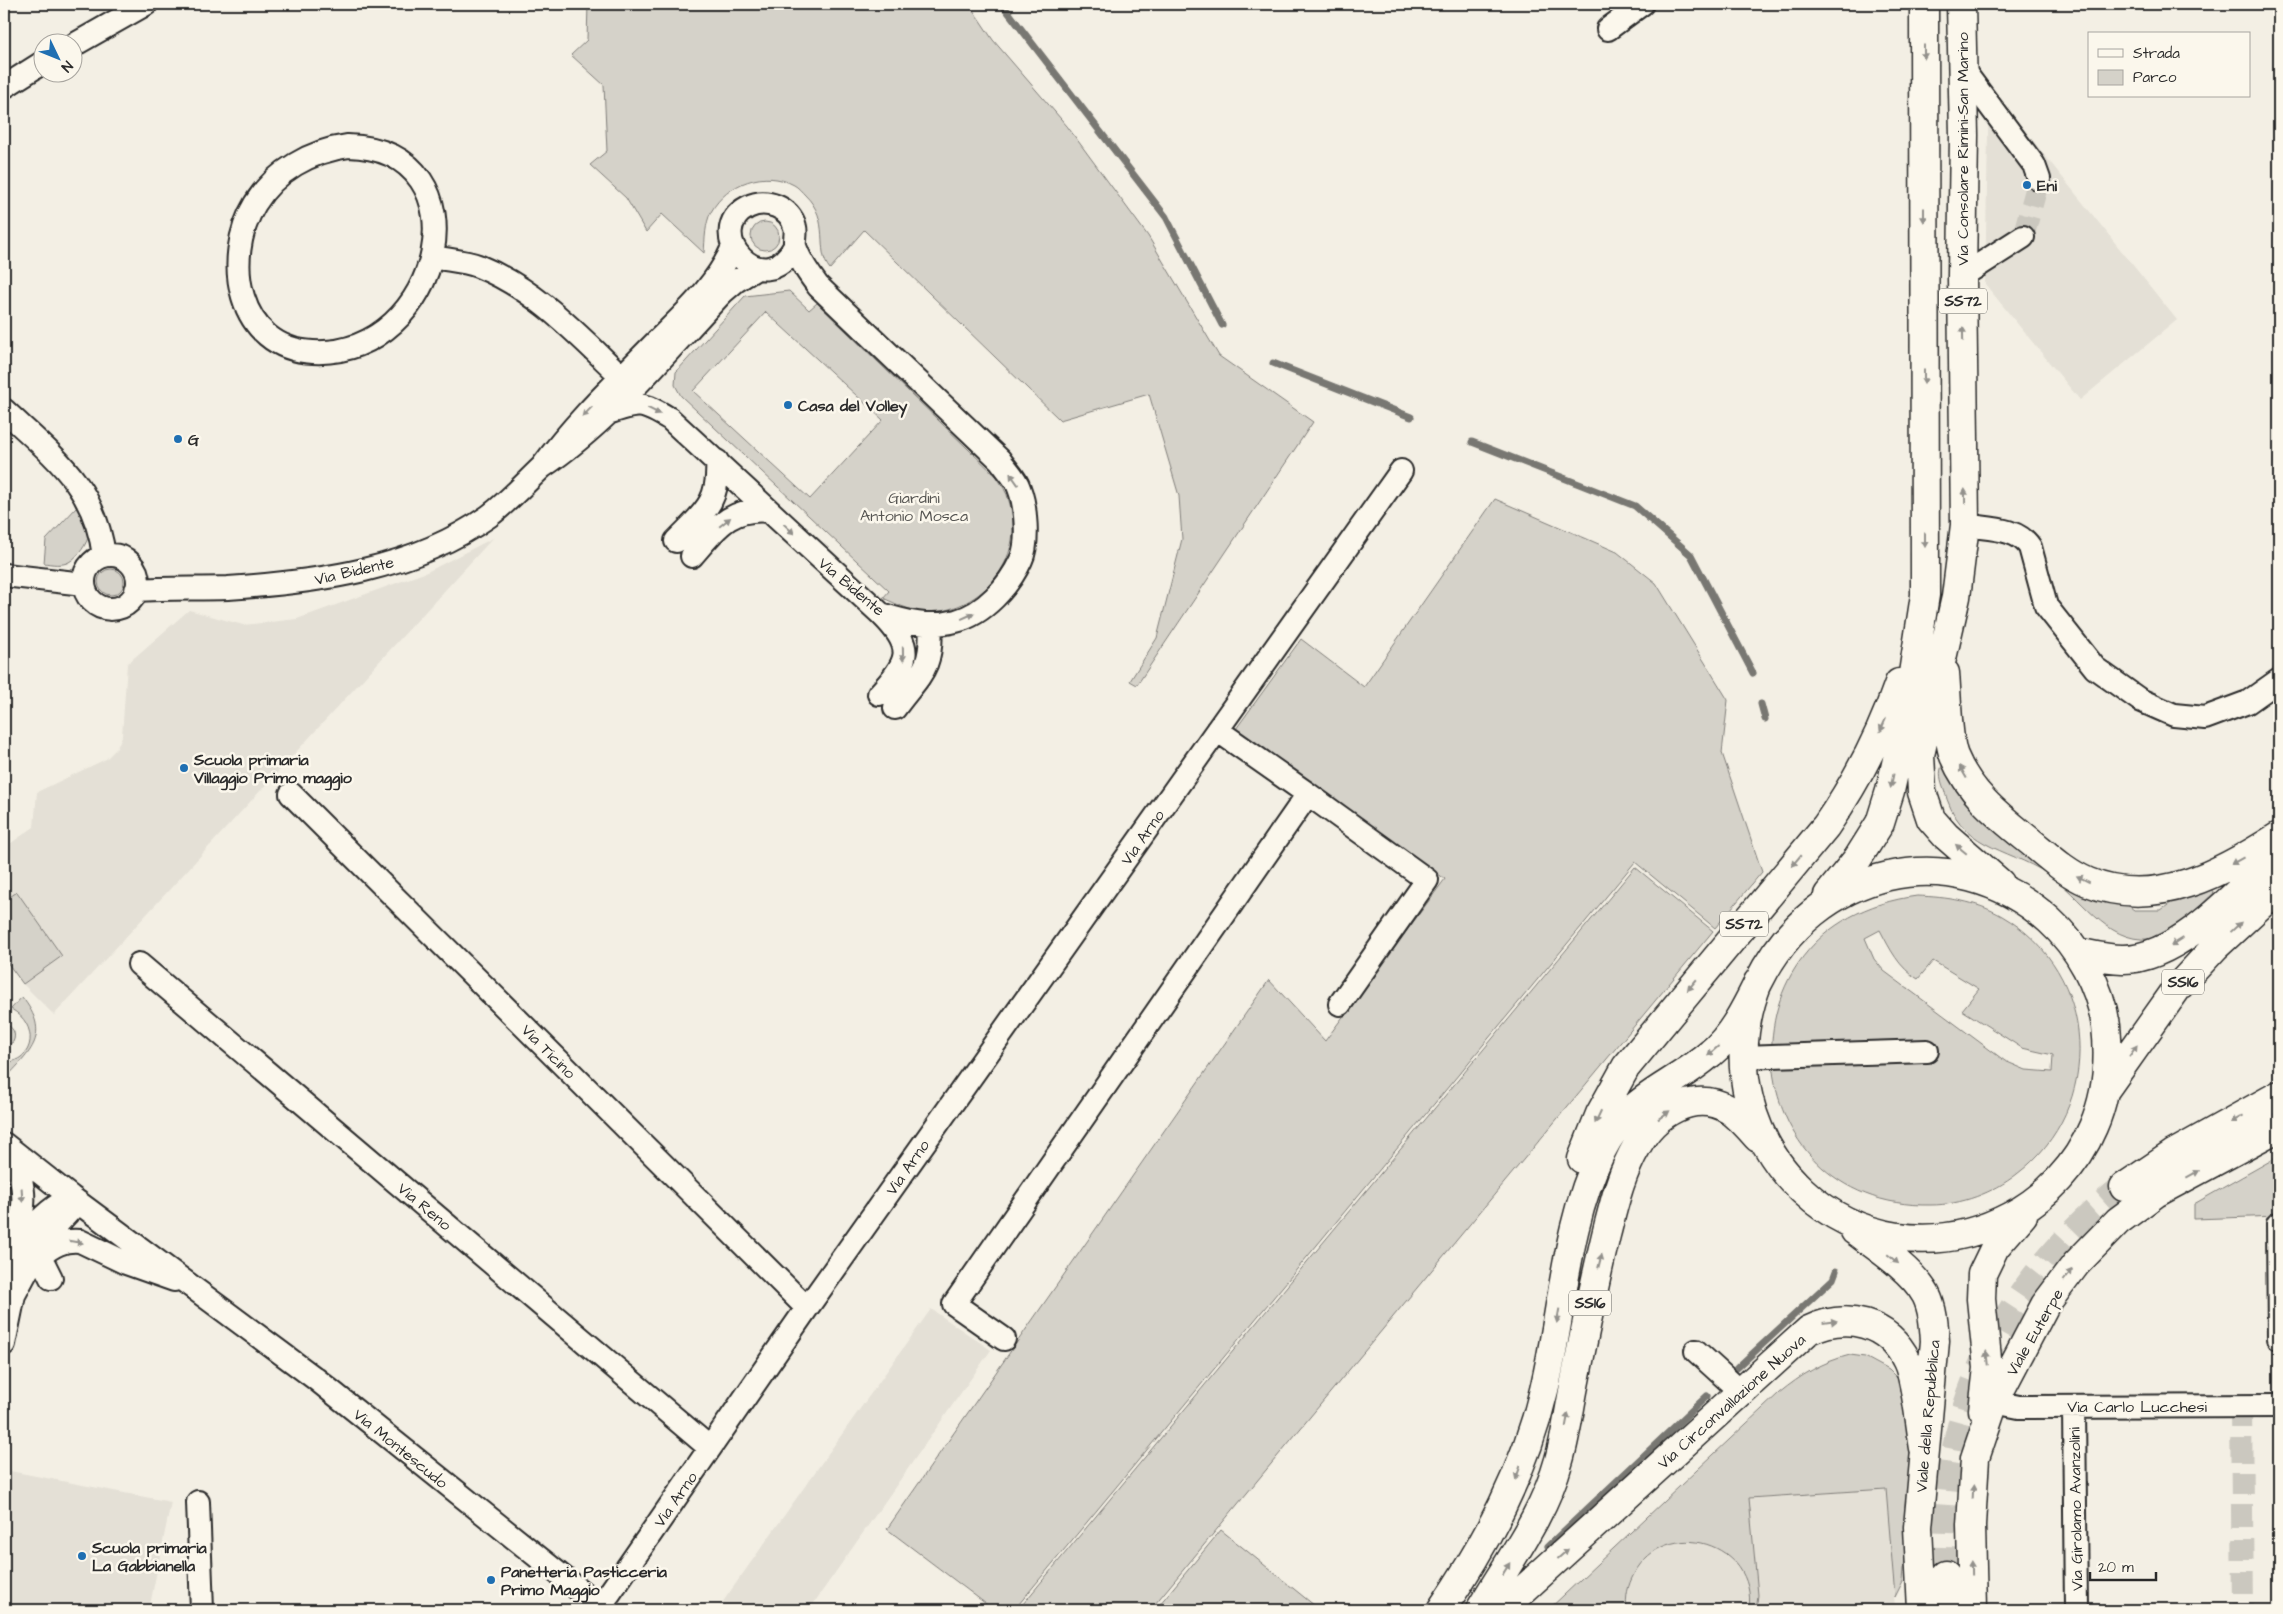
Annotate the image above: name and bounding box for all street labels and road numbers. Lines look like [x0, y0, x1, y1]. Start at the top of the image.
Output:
street label: Via Consolare Rimini-San Marino [1952, 32, 1974, 266]
road number: SS72 [1939, 288, 1987, 314]
street label: Via Bidente [312, 551, 396, 591]
street label: Via Bidente [813, 552, 890, 621]
street label: Via Arno [1116, 805, 1170, 870]
road number: SS72 [1720, 912, 1768, 936]
road number: SS16 [2162, 970, 2204, 994]
street label: Via Ticino [516, 1020, 580, 1084]
street label: Via Arno [881, 1135, 935, 1200]
street label: Via Reno [393, 1178, 456, 1236]
street label: Viale Euterpe [2001, 1285, 2069, 1380]
road number: SS16 [1569, 1290, 1611, 1316]
street label: Via Circonvallazione Nuova [1653, 1329, 1810, 1474]
street label: Viale della Repubblica [1910, 1339, 1946, 1493]
street label: Via Carlo Lucchesi [2067, 1396, 2207, 1418]
street label: Via Montescudo [348, 1404, 452, 1494]
street label: Via Girolamo Avanzolini [2064, 1426, 2088, 1591]
street label: Via Arno [649, 1467, 703, 1532]

